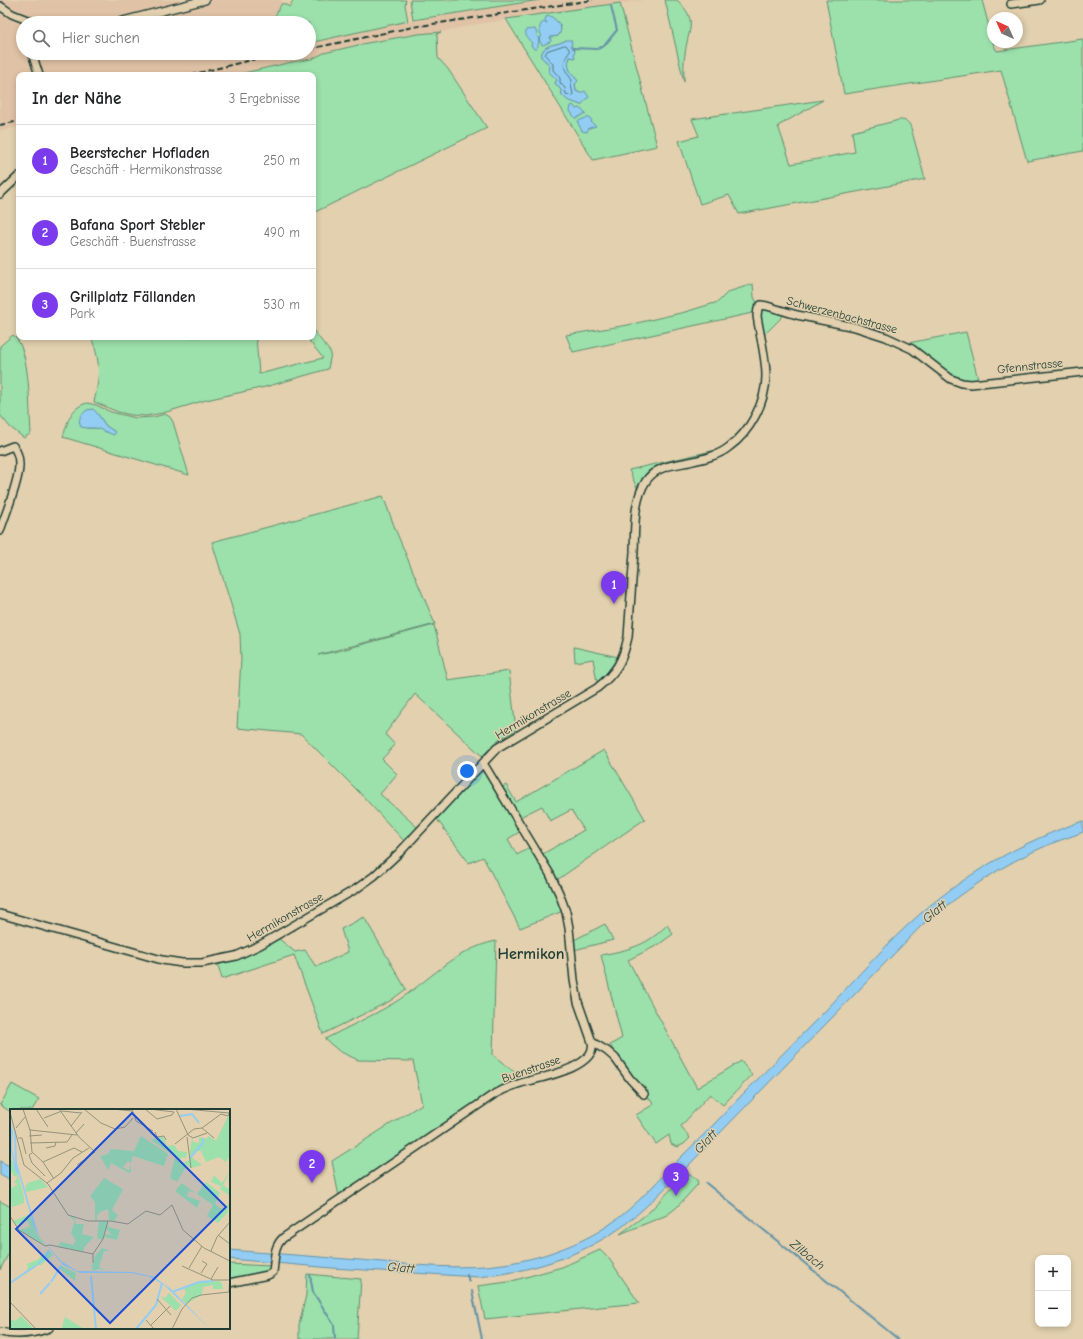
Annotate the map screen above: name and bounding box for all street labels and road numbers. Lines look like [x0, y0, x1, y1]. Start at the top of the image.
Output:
street label: Schwerzenbachstrasse [785, 293, 899, 337]
street label: Gfennstrasse [996, 356, 1064, 376]
street label: Hermikonstrasse [493, 686, 573, 742]
street label: Hermikonstrasse [244, 889, 326, 945]
street label: Buenstrasse [500, 1052, 562, 1086]

